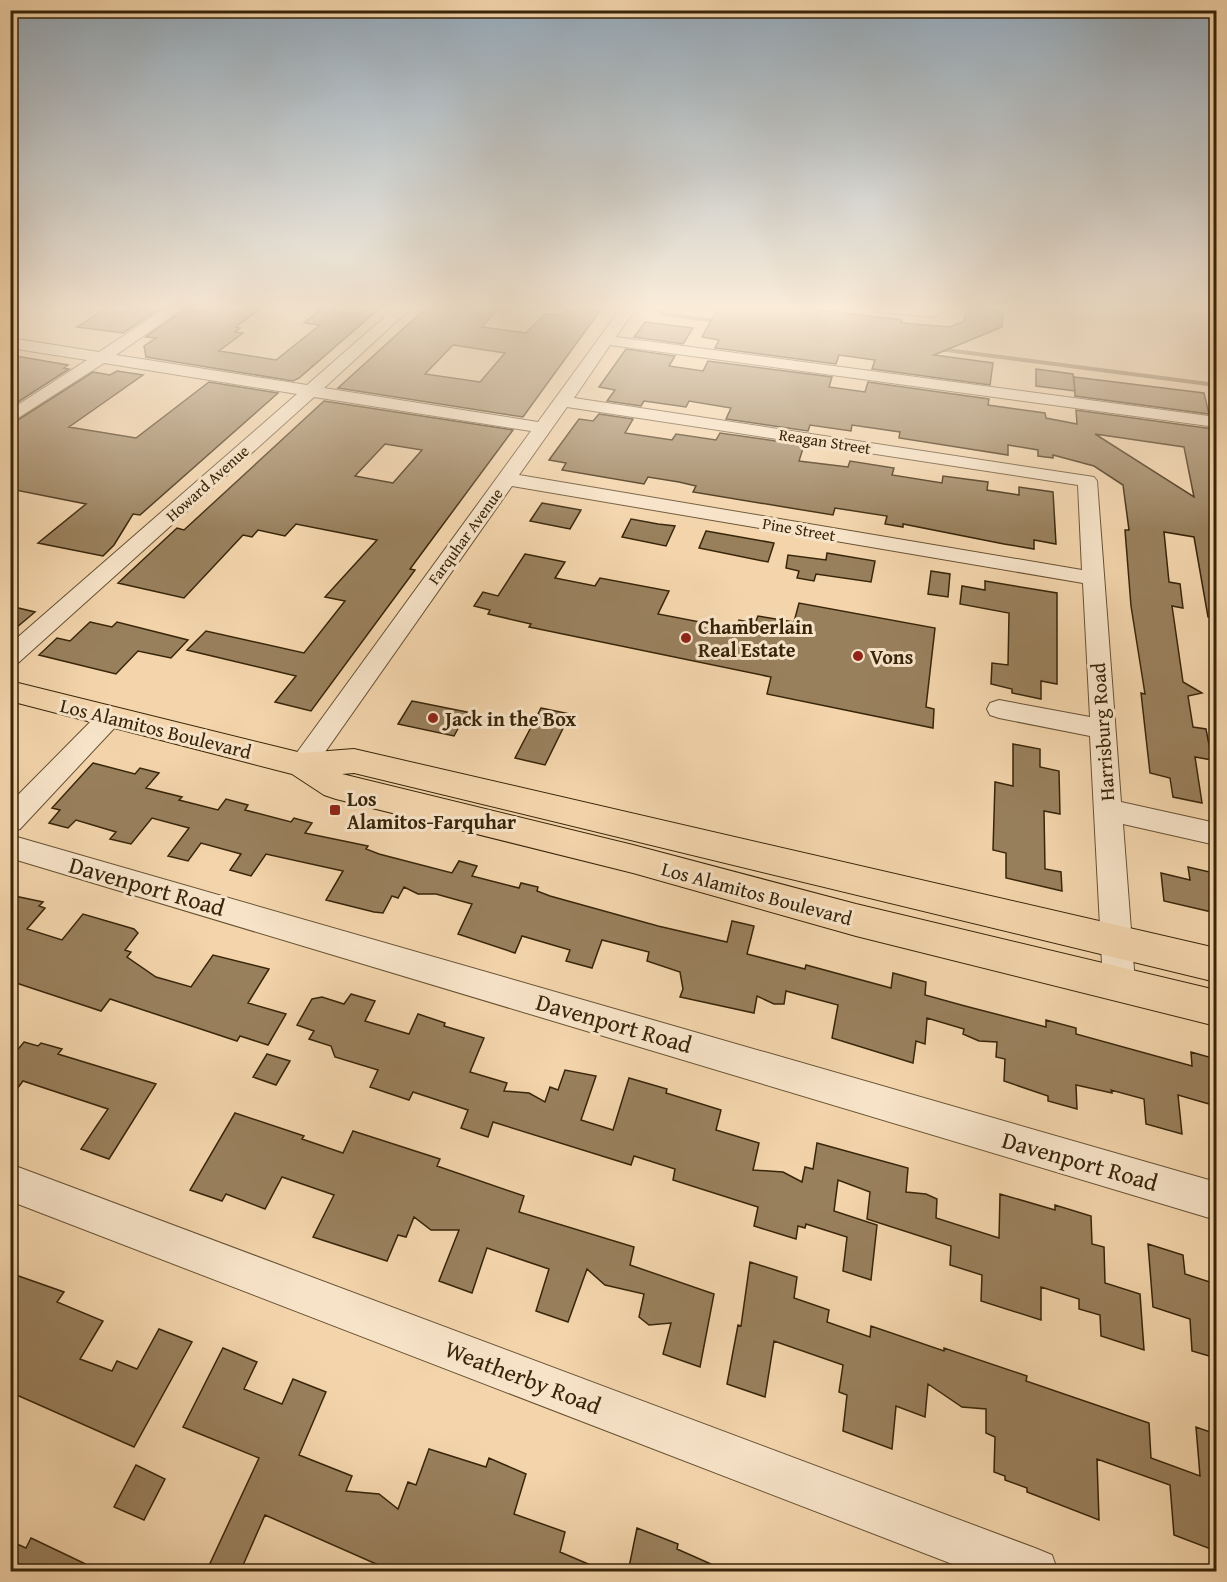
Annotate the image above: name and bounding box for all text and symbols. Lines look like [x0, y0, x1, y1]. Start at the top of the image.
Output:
street label: Reagan Street [777, 422, 873, 460]
street label: Howard Avenue [160, 439, 254, 527]
street label: Farquhar Avenue [422, 483, 508, 589]
street label: Pine Street [761, 511, 838, 547]
place label: Chamberlain Real Estate [698, 612, 813, 664]
marker: Chamberlain Real Estate [679, 631, 693, 645]
place label: Vons [870, 642, 913, 671]
marker: Vons [851, 649, 865, 663]
street label: Harrisburg Road [1083, 662, 1121, 802]
street label: Los Alamitos Boulevard [57, 690, 255, 766]
place label: Jack in the Box [442, 704, 576, 733]
marker: Jack in the Box [426, 711, 440, 725]
place label: Los Alamitos-Farquhar [347, 784, 516, 836]
marker: Los Alamitos-Farquhar [328, 803, 342, 817]
street label: Davenport Road [65, 847, 229, 925]
street label: Los Alamitos Boulevard [659, 854, 856, 932]
street label: Davenport Road [532, 984, 696, 1062]
street label: Davenport Road [998, 1122, 1162, 1200]
street label: Weatherby Road [440, 1331, 606, 1423]

